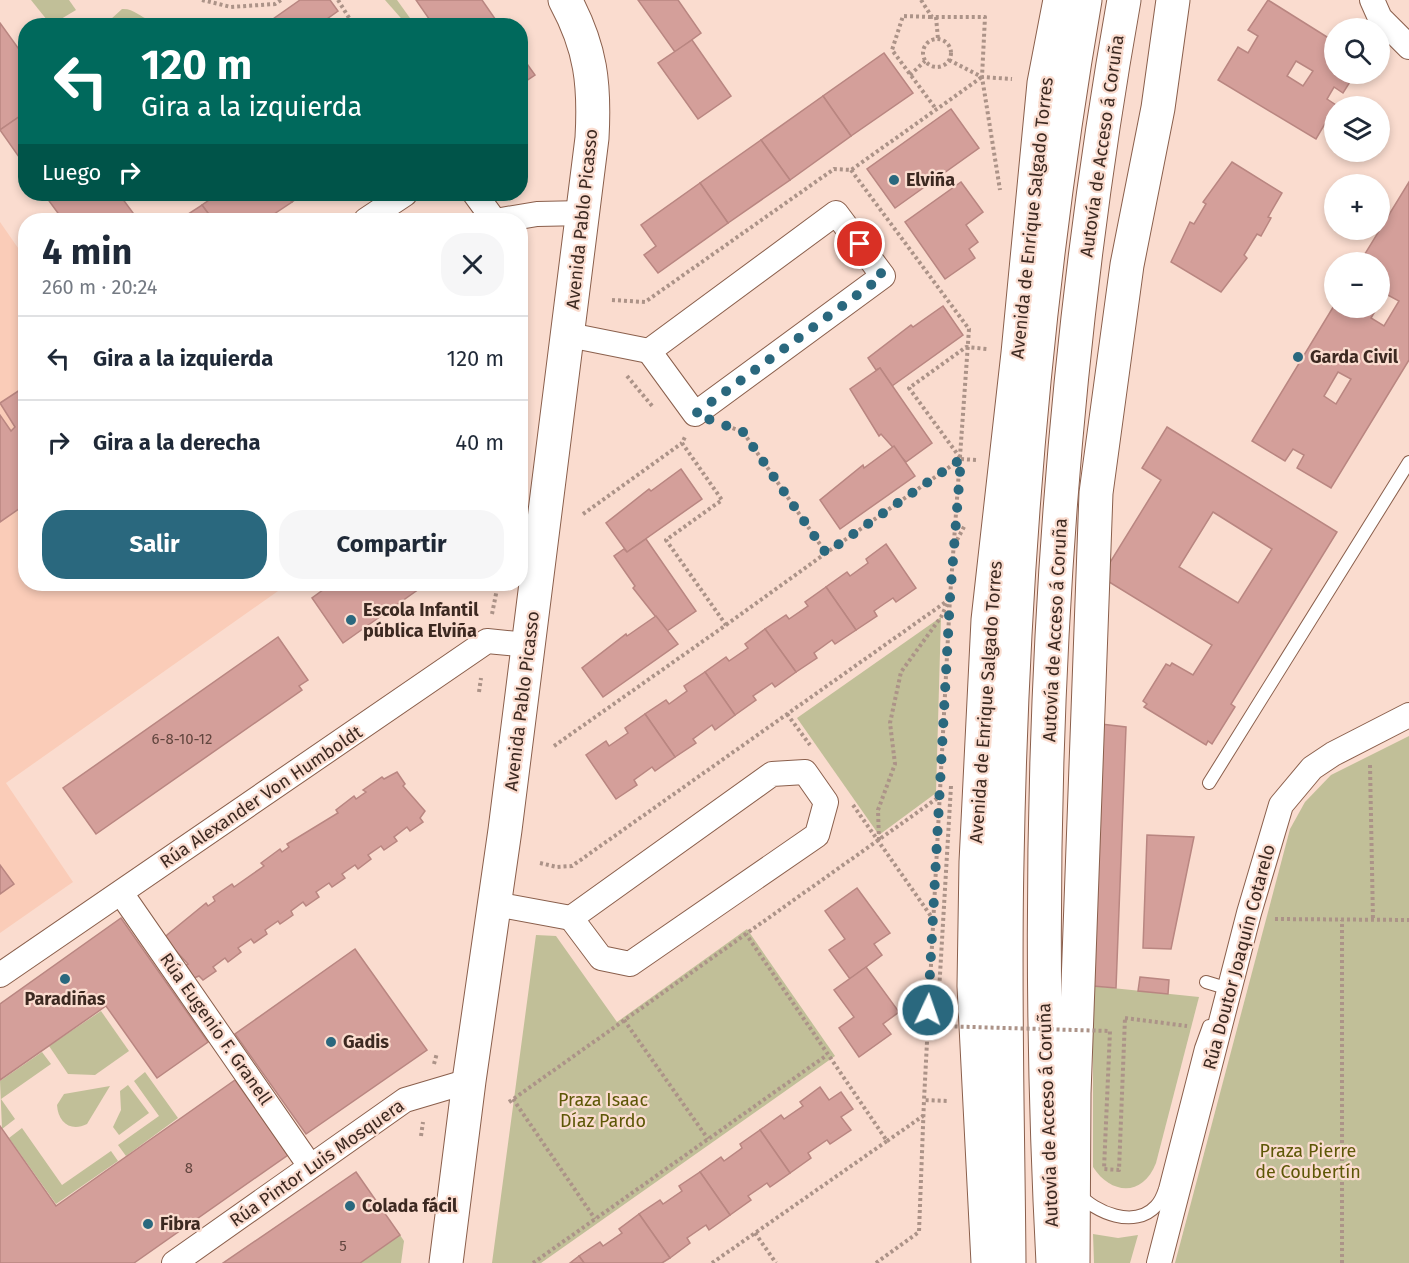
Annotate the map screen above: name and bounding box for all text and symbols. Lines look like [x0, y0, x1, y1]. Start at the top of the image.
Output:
map controls [1324, 18, 1390, 318]
button: search [1324, 18, 1390, 84]
street label: Autovía de Acceso á Coruña [1076, 33, 1128, 259]
text: 120 m [141, 40, 252, 90]
icon: left [42, 42, 120, 120]
street label: Avenida de Enrique Salgado Torres [1006, 76, 1058, 360]
text: Gira a la izquierda [141, 91, 362, 123]
button: layers [1324, 96, 1390, 162]
street label: Avenida Pablo Picasso [562, 128, 602, 310]
icon: right [113, 156, 146, 189]
text: Luego [42, 159, 101, 186]
place label: Elviña [906, 169, 955, 191]
marker: Elviña [887, 173, 901, 187]
button: + [1324, 174, 1390, 240]
pin [834, 218, 885, 269]
icon: arrive [843, 227, 876, 260]
text: 4 min [42, 230, 132, 274]
button: close [441, 233, 504, 296]
button: − [1324, 252, 1390, 318]
text: 260 m · 20:24 [42, 275, 157, 299]
icon: left [42, 342, 75, 375]
text: Gira a la izquierda [93, 345, 273, 372]
text: 120 m [447, 345, 504, 372]
place label: Garda Civil [1310, 346, 1399, 368]
marker: Garda Civil [1291, 350, 1305, 364]
icon: right [42, 426, 75, 459]
text: Gira a la derecha [93, 429, 261, 456]
text: 40 m [455, 429, 504, 456]
button: Salir [42, 510, 267, 579]
button: Compartir [279, 510, 504, 579]
street label: Autovía de Acceso á Coruña [1038, 517, 1072, 743]
street label: Avenida de Enrique Salgado Torres [965, 560, 1007, 844]
place label: Escola Infantil pública Elviña [363, 599, 479, 642]
street label: Avenida Pablo Picasso [500, 610, 544, 792]
marker: Escola Infantil pública Elviña [344, 613, 358, 627]
street label: Rúa Alexander Von Humboldt [156, 721, 367, 873]
house number: 6-8-10-12 [151, 730, 213, 748]
street label: Rúa Doutor Joaquín Cotarelo [1198, 842, 1280, 1072]
street label: Rúa Eugenio F. Granell [155, 949, 277, 1109]
marker: Paradiñas [58, 972, 72, 986]
position arrow [896, 978, 960, 1042]
place label: Paradiñas [25, 988, 106, 1010]
street label: Autovía de Acceso á Coruña [1033, 1003, 1063, 1227]
place label: Gadis [343, 1031, 389, 1053]
marker: Gadis [324, 1035, 338, 1049]
park label: Praza Isaac Díaz Pardo [558, 1089, 648, 1132]
street label: Rúa Pintor Luis Mosquera [226, 1094, 408, 1232]
park label: Praza Pierre de Coubertín [1255, 1140, 1361, 1183]
house number: 8 [185, 1159, 193, 1177]
place label: Colada fácil [362, 1195, 458, 1217]
marker: Colada fácil [343, 1199, 357, 1213]
place label: Fibra [160, 1213, 201, 1235]
marker: Fibra [141, 1217, 155, 1231]
house number: 5 [339, 1237, 347, 1255]

